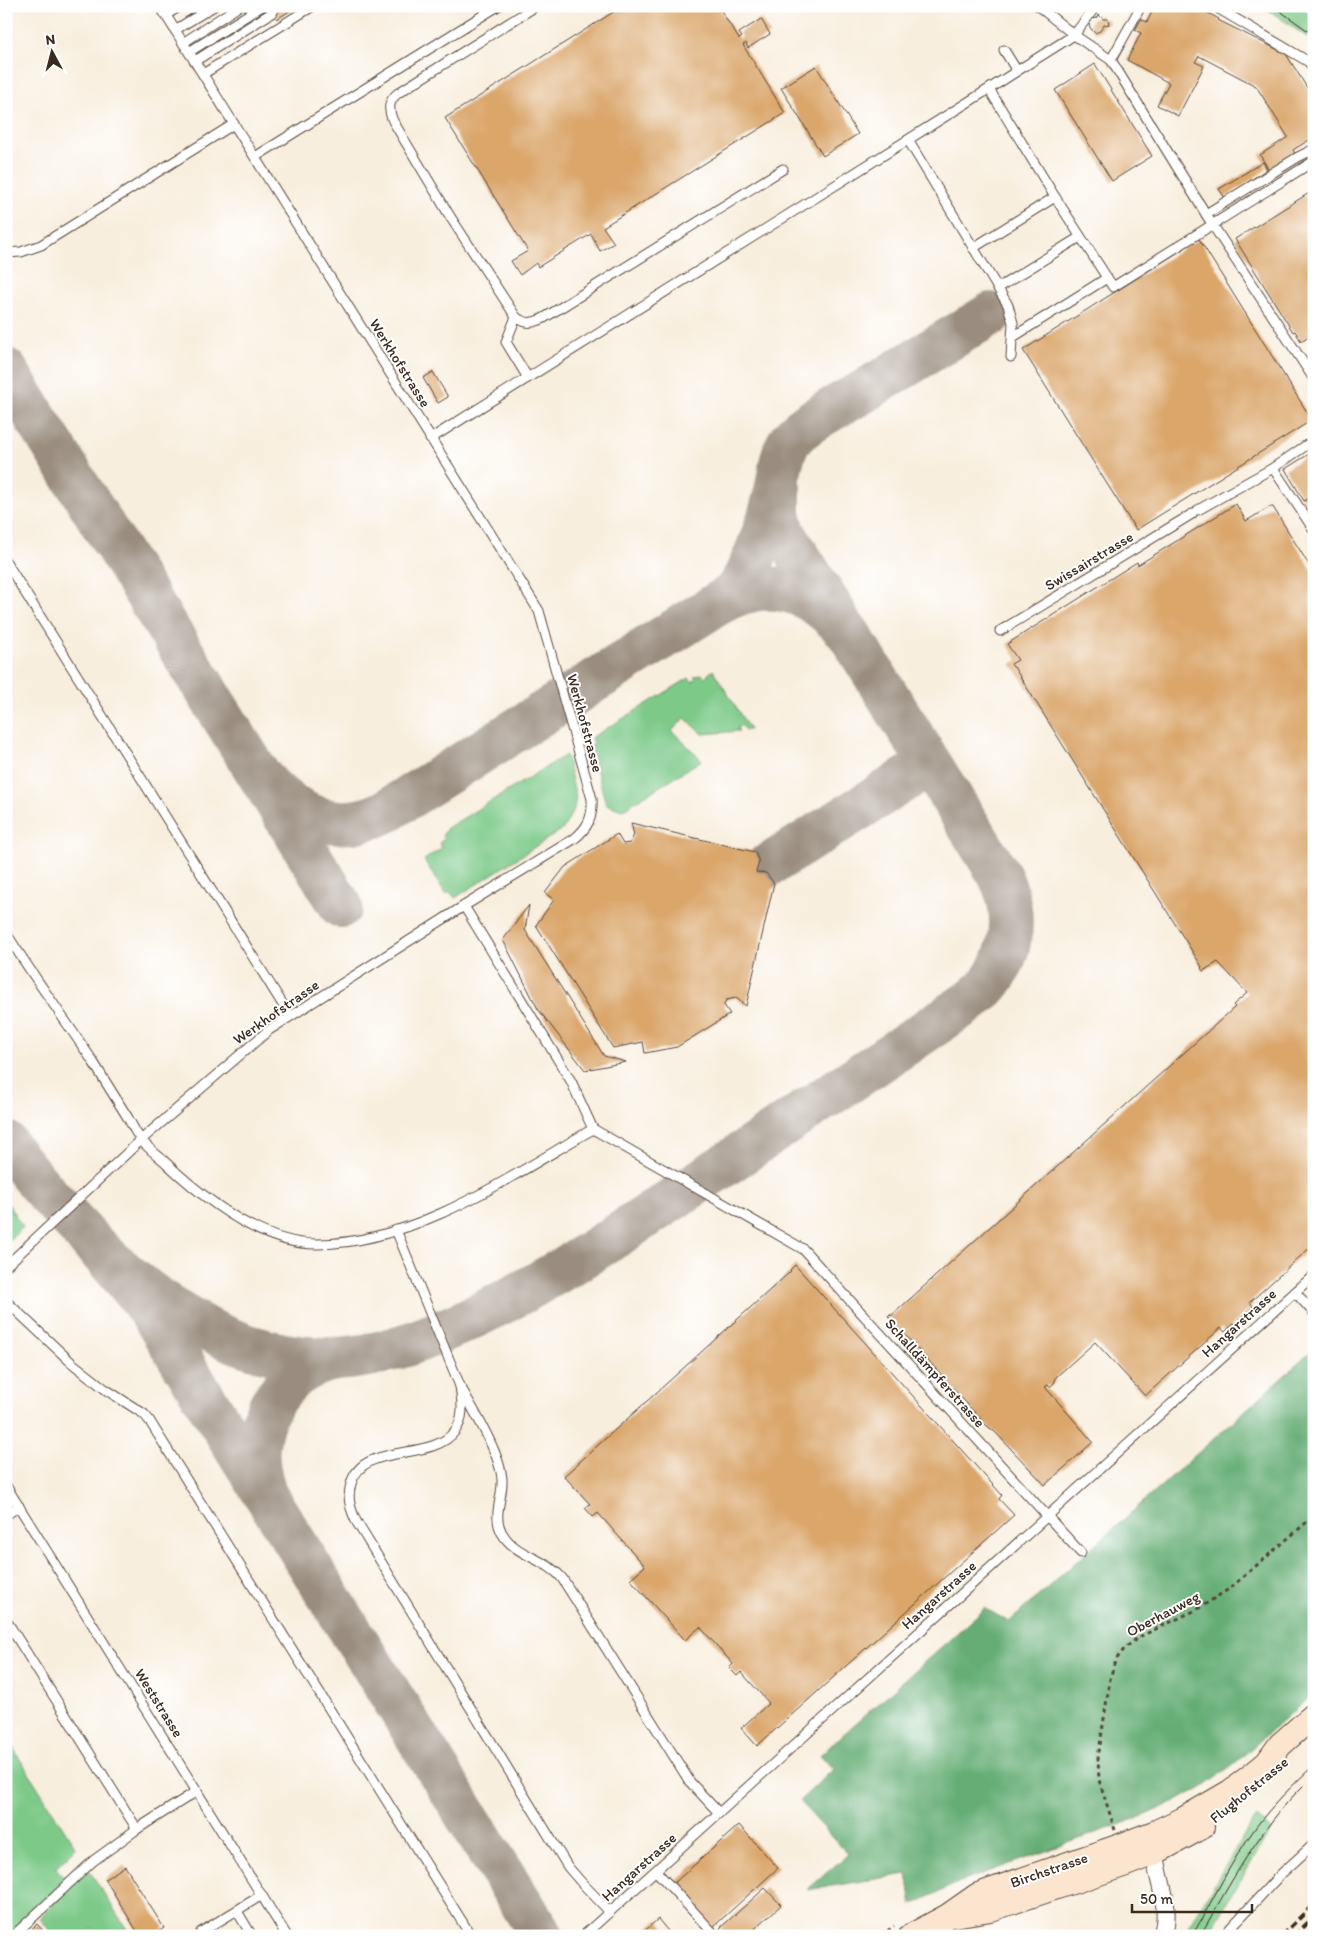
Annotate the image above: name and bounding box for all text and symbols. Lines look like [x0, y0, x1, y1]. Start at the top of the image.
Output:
north arrow [28, 28, 78, 78]
text: N [45, 31, 56, 49]
street label: Werkhofstrasse [366, 315, 434, 411]
street label: Swissairstrasse [1042, 528, 1136, 594]
street label: Werkhofstrasse [563, 672, 607, 774]
street label: Werkhofstrasse [229, 976, 323, 1048]
street label: Hangarstrasse [1198, 1285, 1280, 1361]
street label: Schalldämpferstrasse [881, 1315, 989, 1431]
street label: Hangarstrasse [898, 1557, 980, 1633]
street label: Oberhauweg [1123, 1587, 1203, 1641]
street label: Weststrasse [131, 1665, 187, 1741]
street label: Flughofstrasse [1206, 1753, 1292, 1827]
street label: Hangarstrasse [598, 1829, 680, 1905]
street label: Birchstrasse [1008, 1848, 1090, 1892]
scale bar [1132, 1882, 1252, 1914]
text: 50 m [1140, 1890, 1173, 1908]

